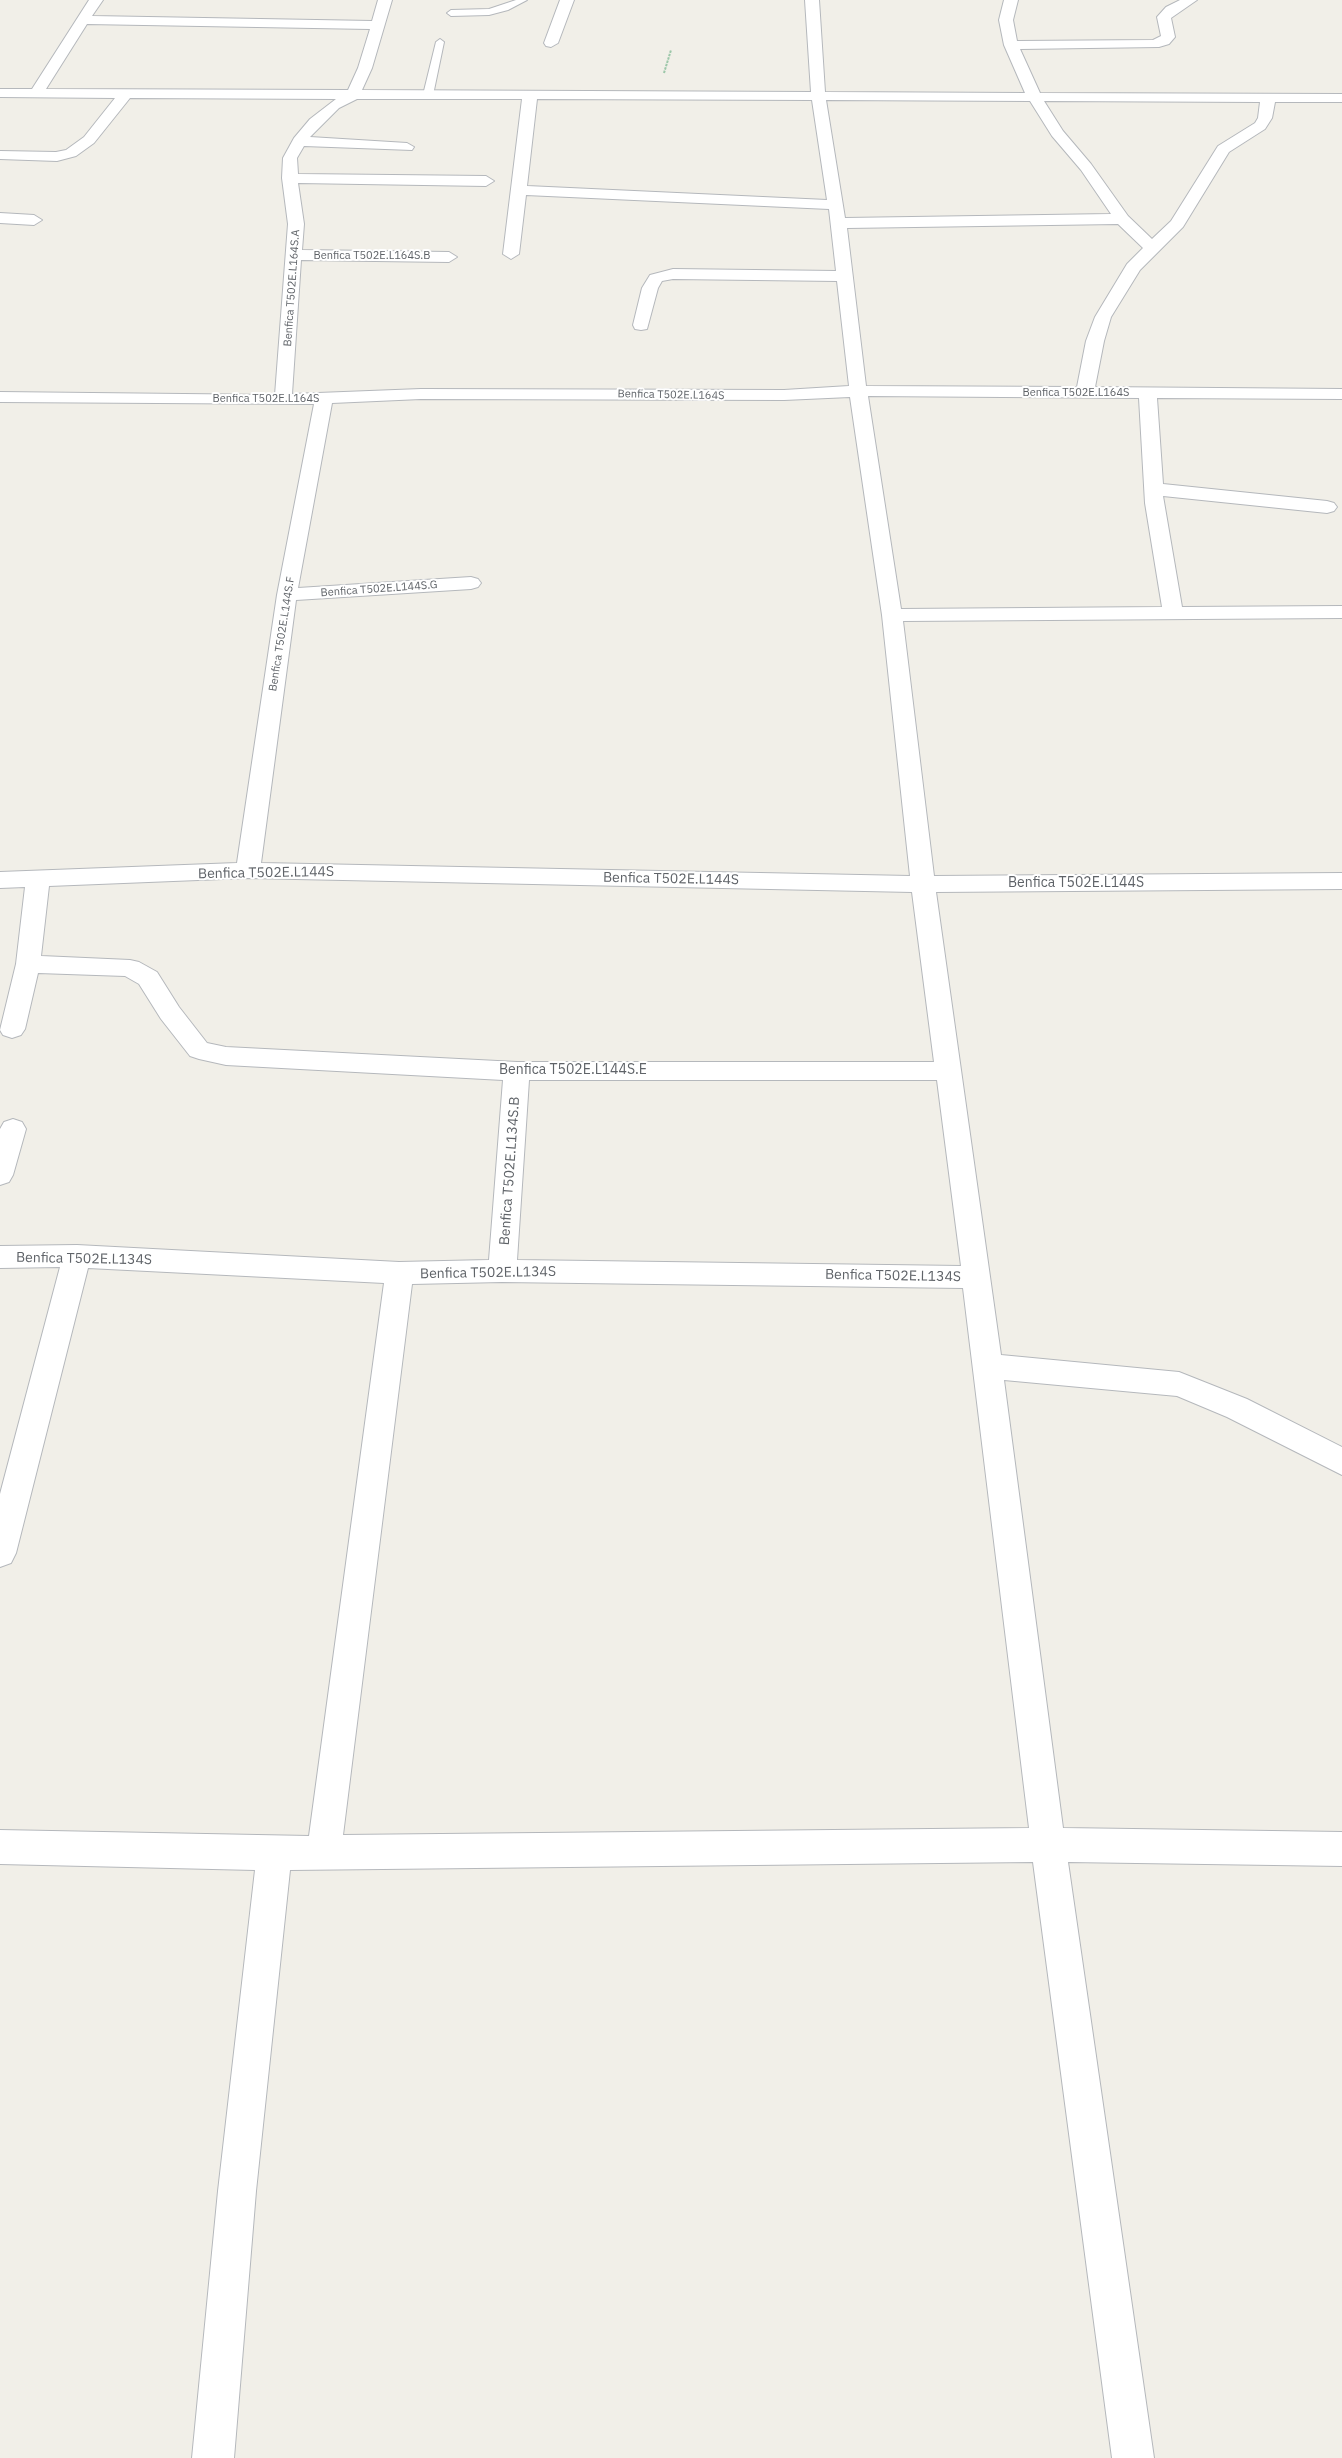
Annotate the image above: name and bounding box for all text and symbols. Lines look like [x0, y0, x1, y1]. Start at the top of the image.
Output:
street label: Benfica T502E.L164S.A [281, 229, 303, 347]
street label: Benfica T502E.L164S.B [313, 249, 431, 263]
street label: Benfica T502E.L164S [1023, 386, 1129, 400]
street label: Benfica T502E.L164S [617, 387, 725, 403]
street label: Benfica T502E.L164S [213, 392, 319, 406]
street label: Benfica T502E.L144S.F [266, 576, 298, 692]
street label: Benfica T502E.L144S.G [320, 578, 438, 600]
street label: Benfica T502E.L144S [198, 863, 334, 883]
street label: Benfica T502E.L144S [603, 869, 739, 889]
street label: Benfica T502E.L144S [1008, 875, 1144, 891]
street label: Benfica T502E.L144S.E [499, 1062, 647, 1078]
street label: Benfica T502E.L134S.B [496, 1096, 524, 1246]
street label: Benfica T502E.L134S [16, 1249, 152, 1269]
street label: Benfica T502E.L134S [420, 1263, 556, 1283]
street label: Benfica T502E.L134S [825, 1266, 961, 1286]

